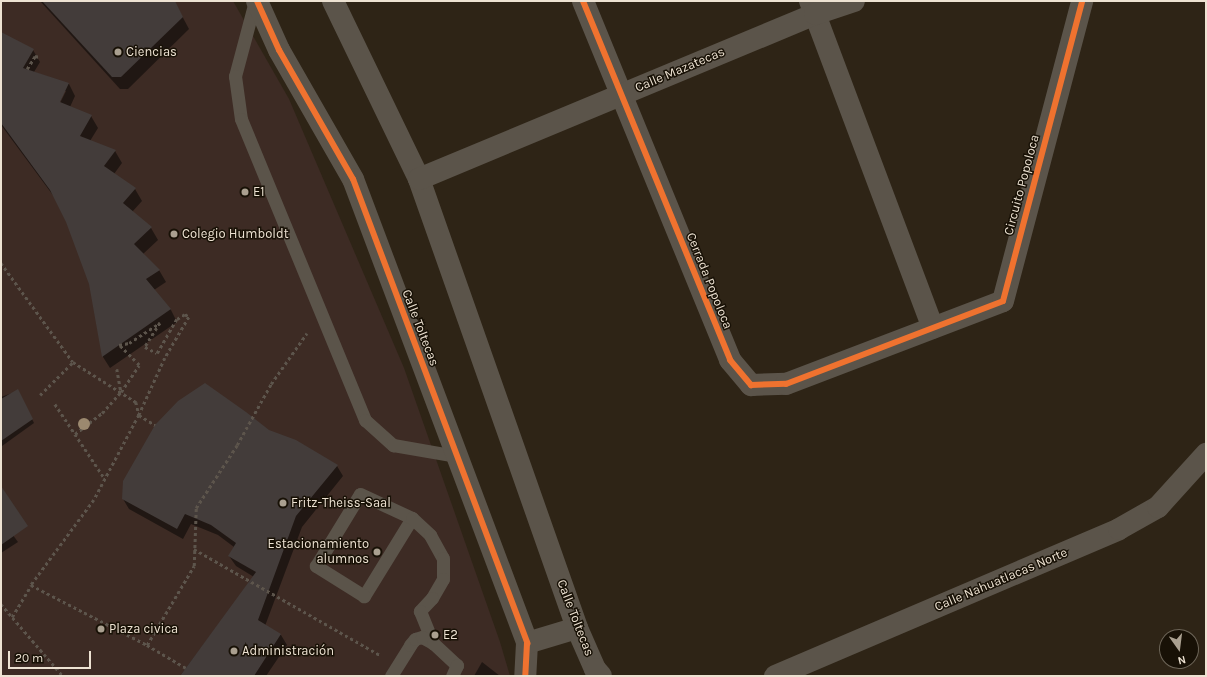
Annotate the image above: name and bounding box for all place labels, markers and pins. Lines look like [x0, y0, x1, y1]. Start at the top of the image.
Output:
place label: Ciencias [126, 44, 177, 60]
marker: Ciencias [113, 47, 123, 57]
place label: E1 [253, 184, 265, 200]
marker: E1 [240, 187, 250, 197]
place label: Colegio Humboldt [182, 226, 289, 242]
marker: Colegio Humboldt [169, 229, 179, 239]
place label: Fritz-Theiss-Saal [291, 495, 391, 511]
marker: Fritz-Theiss-Saal [278, 498, 288, 508]
place label: Estacionamiento alumnos [268, 537, 369, 568]
marker: Estacionamiento alumnos [372, 547, 382, 557]
place label: Plaza civica [109, 621, 178, 637]
marker: Plaza civica [96, 624, 106, 634]
place label: E2 [443, 627, 458, 643]
marker: E2 [430, 630, 440, 640]
place label: Administración [242, 643, 334, 659]
marker: Administración [229, 646, 239, 656]

